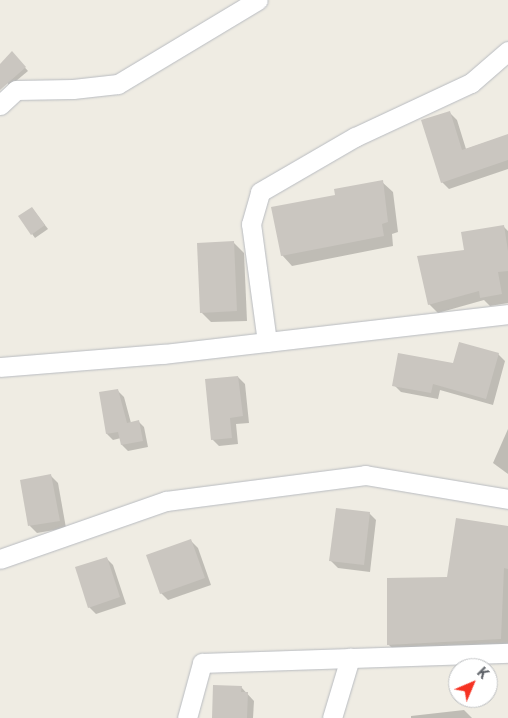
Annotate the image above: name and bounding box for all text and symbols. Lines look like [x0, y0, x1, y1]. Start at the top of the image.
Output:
north arrow [448, 658, 498, 708]
text: K [474, 664, 492, 682]

